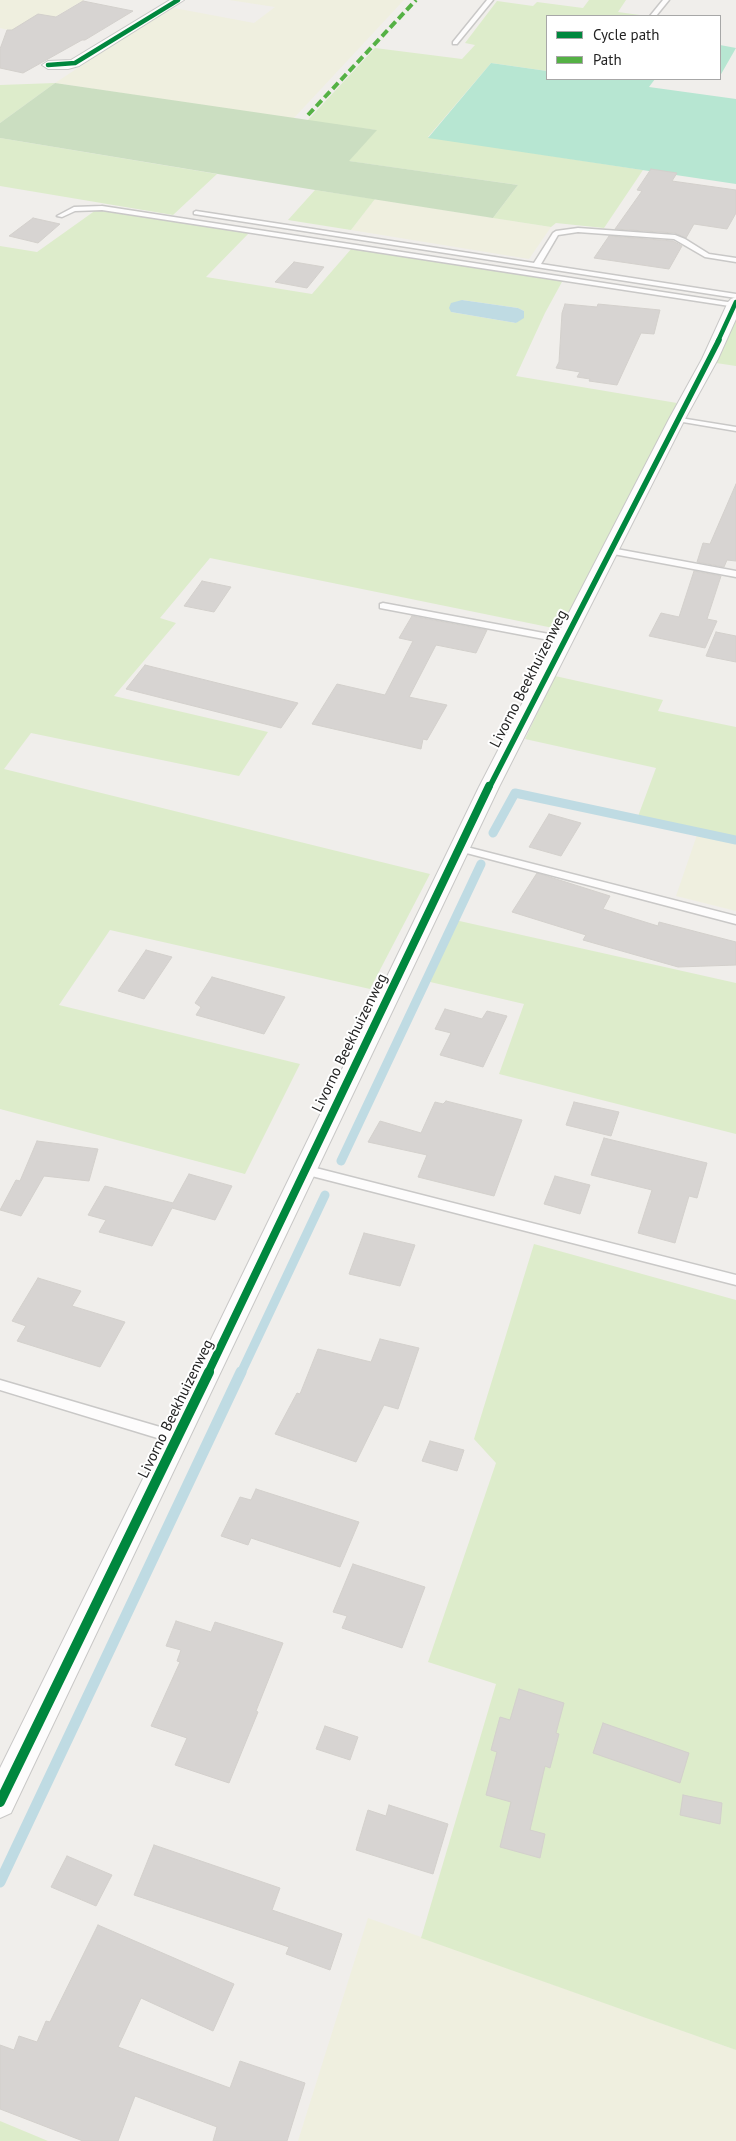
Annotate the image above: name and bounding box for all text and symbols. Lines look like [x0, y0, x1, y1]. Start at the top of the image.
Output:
legend [546, 15, 721, 80]
text: Cycle path [593, 25, 659, 44]
text: Path [593, 50, 622, 69]
street label: Livorno Beekhuizenweg [486, 607, 572, 751]
street label: Livorno Beekhuizenweg [309, 971, 391, 1115]
street label: Livorno Beekhuizenweg [135, 1337, 217, 1481]

